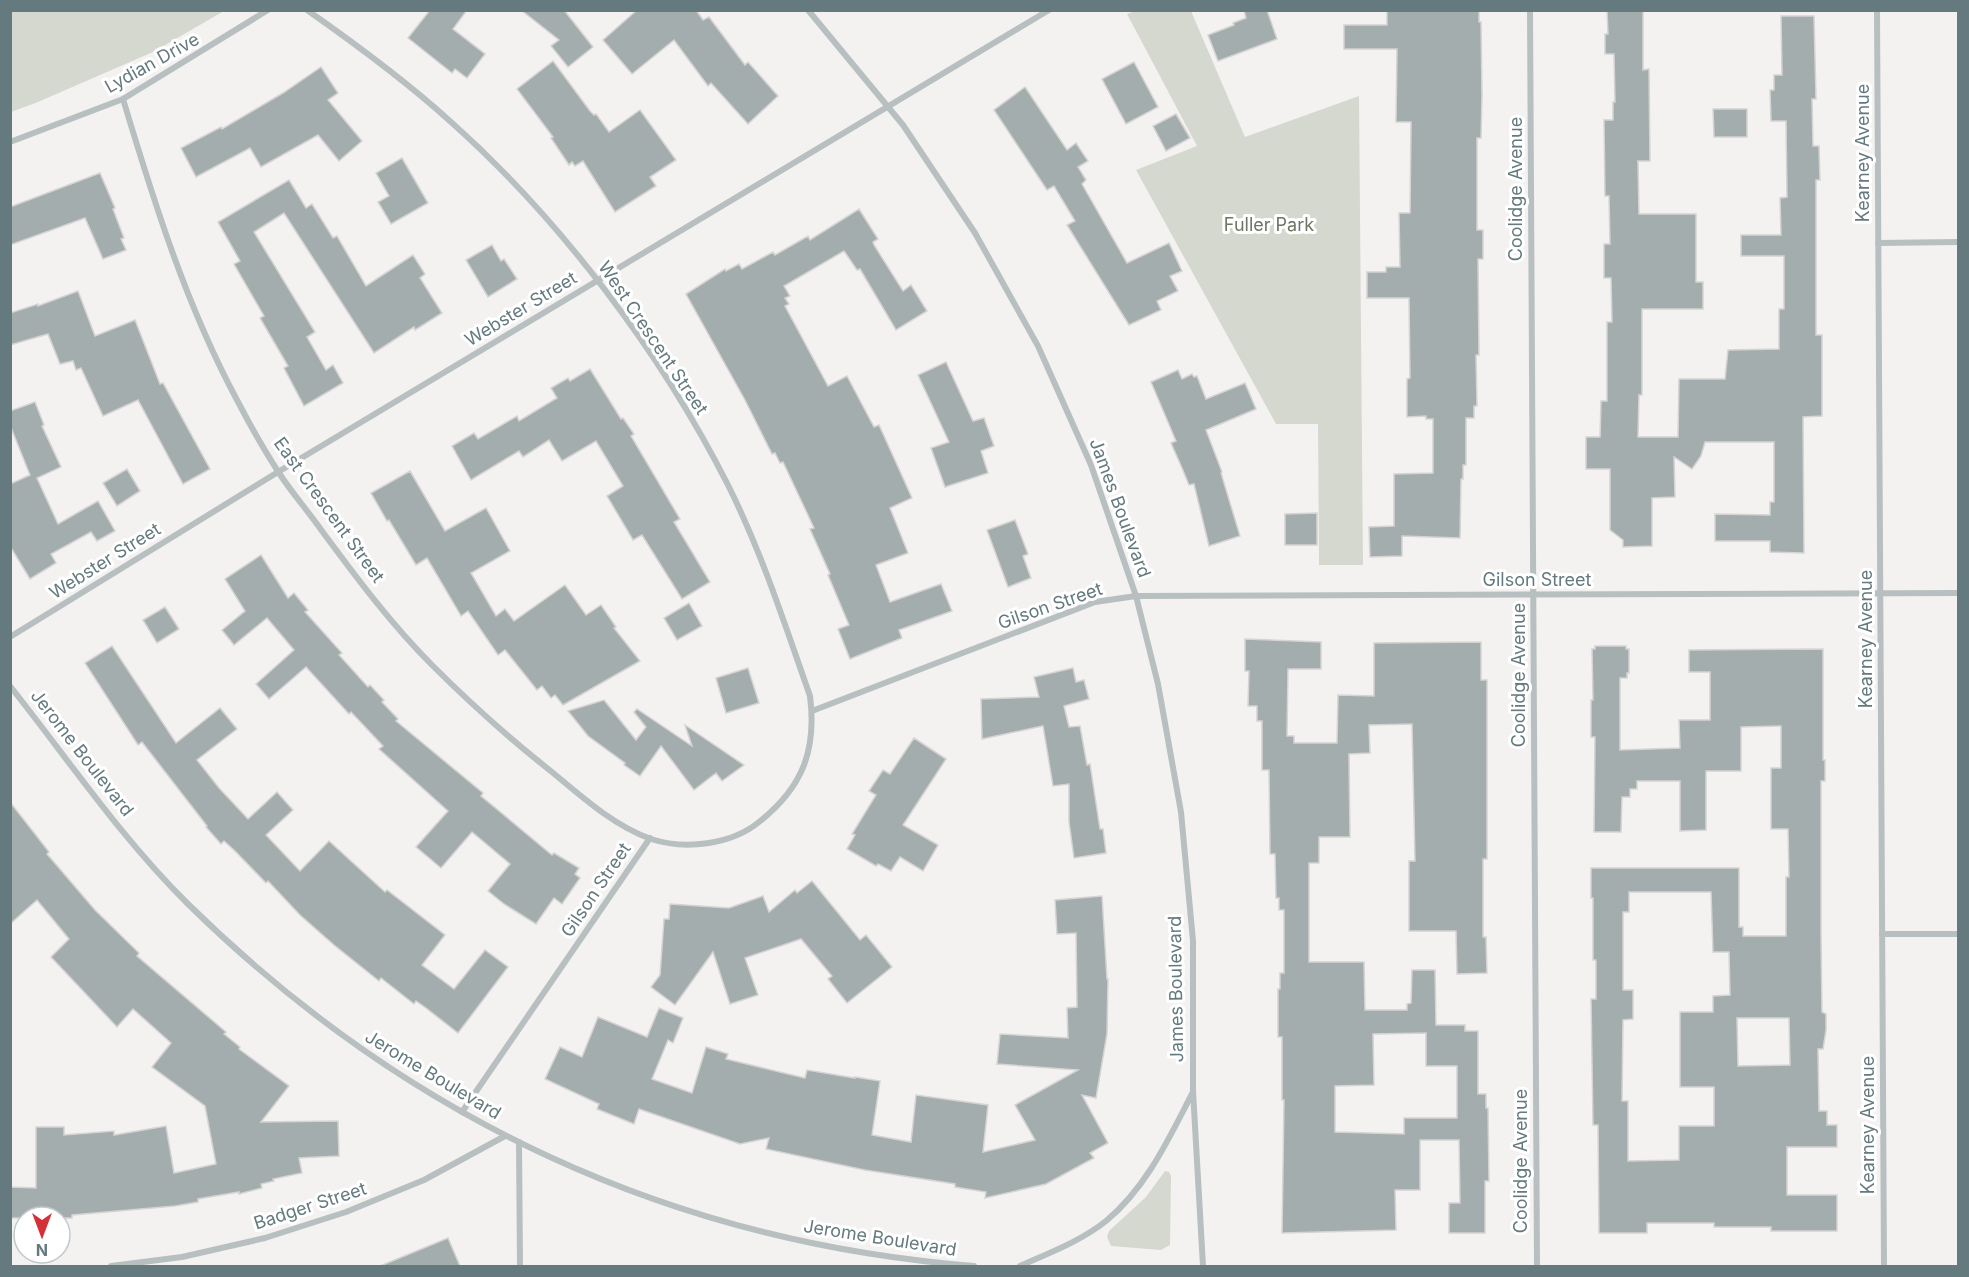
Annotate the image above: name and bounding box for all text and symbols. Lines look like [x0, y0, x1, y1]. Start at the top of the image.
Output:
street label: Lydian Drive [101, 28, 203, 97]
street label: Kearney Avenue [1852, 84, 1873, 222]
street label: Coolidge Avenue [1505, 117, 1526, 261]
park label: Fuller Park [1224, 214, 1314, 235]
street label: West Crescent Street [594, 257, 713, 419]
street label: Webster Street [461, 267, 581, 350]
street label: East Crescent Street [270, 433, 389, 586]
street label: James Boulevard [1086, 435, 1155, 580]
street label: Webster Street [45, 518, 164, 603]
street label: Gilson Street [1483, 569, 1592, 590]
street label: Kearney Avenue [1855, 570, 1876, 708]
street label: Gilson Street [995, 578, 1105, 633]
street label: Coolidge Avenue [1508, 603, 1529, 747]
street label: Jerome Boulevard [26, 685, 138, 820]
street label: Gilson Street [556, 839, 635, 941]
street label: James Boulevard [1164, 916, 1187, 1062]
street label: Jerome Boulevard [362, 1026, 505, 1123]
street label: Kearney Avenue [1857, 1056, 1878, 1194]
street label: Coolidge Avenue [1510, 1089, 1531, 1233]
street label: Badger Street [251, 1177, 369, 1234]
north arrow [12, 1205, 72, 1265]
street label: Jerome Boulevard [802, 1215, 958, 1260]
text: N [36, 1240, 48, 1260]

